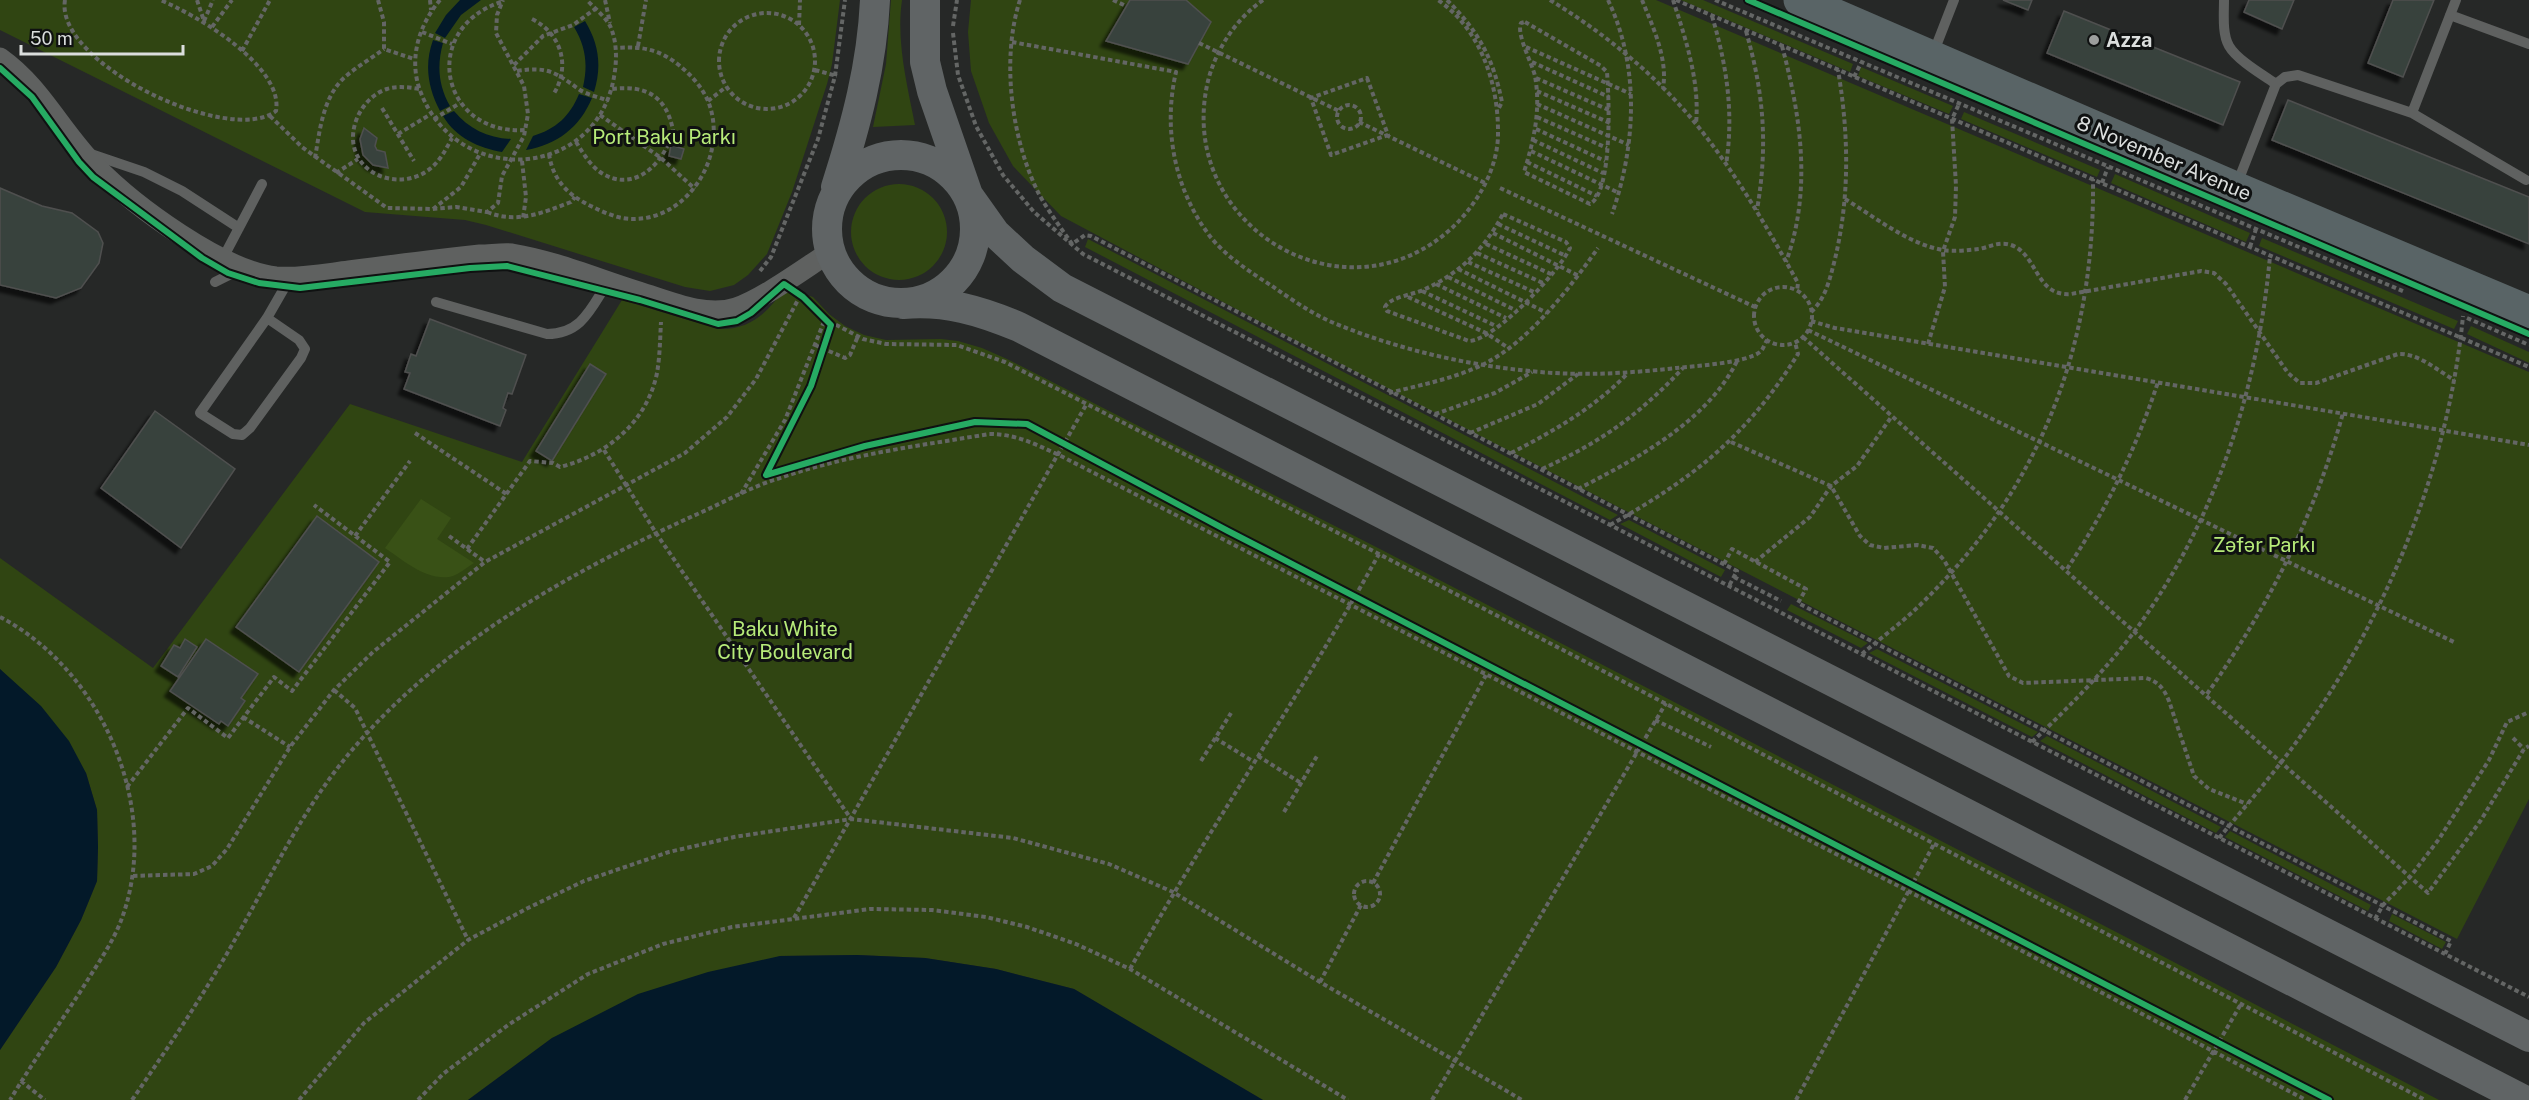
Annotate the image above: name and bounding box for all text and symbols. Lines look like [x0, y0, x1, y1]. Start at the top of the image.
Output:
scale bar [21, 18, 183, 56]
text: 50 m [30, 28, 73, 49]
place label: Azza [2106, 28, 2152, 52]
marker: Azza [2087, 33, 2101, 47]
street label: 8 November Avenue [2073, 110, 2255, 206]
park label: Port Baku Parkı [592, 125, 736, 149]
park label: Zəfər Parkı [2213, 533, 2315, 557]
park label: Baku White City Boulevard [717, 617, 853, 664]

